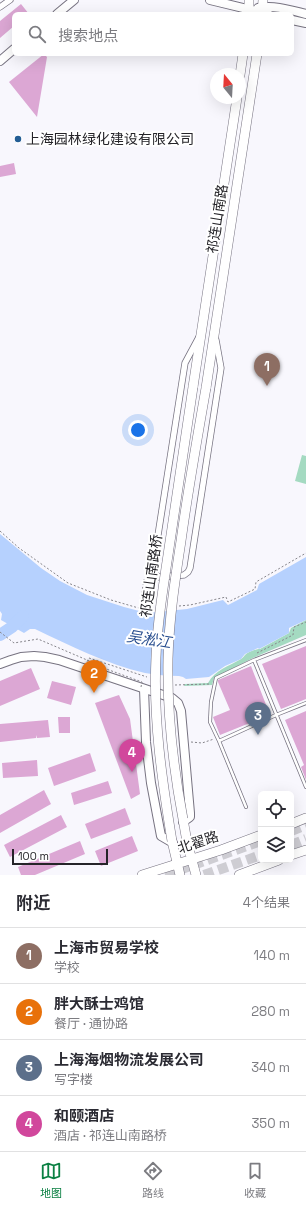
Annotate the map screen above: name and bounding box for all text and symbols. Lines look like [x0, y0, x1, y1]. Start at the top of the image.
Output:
search box [12, 12, 294, 56]
icon: search [26, 23, 48, 45]
text: 搜索地点 [58, 26, 118, 45]
north arrow [210, 68, 246, 104]
place label: 上海园林绿化建设有限公司 [26, 130, 194, 148]
marker: 上海园林绿化建设有限公司 [13, 134, 23, 144]
street label: 祁连山南路 [203, 183, 231, 255]
pin: 1 [254, 353, 280, 386]
your location [128, 420, 148, 440]
street label: 祁连山南路桥 [136, 533, 166, 619]
water label: 吴淞江 [125, 626, 175, 652]
pin: 2 [81, 660, 107, 693]
pin: 3 [245, 702, 271, 735]
pin: 4 [119, 739, 145, 772]
map controls [258, 791, 294, 863]
button: locate [258, 791, 294, 827]
street label: 北翟路 [175, 827, 221, 857]
button: layers [258, 827, 294, 863]
scale bar [12, 847, 108, 866]
text: 100 m [18, 849, 49, 863]
text: 附近 [16, 892, 50, 914]
text: 4个结果 [243, 894, 290, 911]
text: 上海市贸易学校 [54, 938, 159, 957]
text: 1 [26, 947, 32, 964]
text: 140 m [254, 947, 290, 964]
text: 学校 [54, 959, 80, 976]
text: 胖大酥士鸡馆 [54, 994, 144, 1013]
text: 2 [25, 1003, 33, 1020]
text: 280 m [251, 1003, 290, 1020]
text: 餐厅 · 通协路 [54, 1015, 128, 1032]
text: 上海海烟物流发展公司 [54, 1050, 204, 1069]
text: 3 [25, 1059, 33, 1076]
text: 340 m [251, 1059, 290, 1076]
text: 写字楼 [54, 1071, 93, 1088]
text: 和颐酒店 [54, 1106, 114, 1125]
text: 4 [25, 1115, 33, 1132]
text: 350 m [252, 1115, 290, 1132]
text: 酒店 · 祁连山南路桥 [54, 1127, 167, 1144]
tab: 地图 [40, 1160, 62, 1200]
tab: 路线 [142, 1160, 164, 1200]
tab: 收藏 [244, 1160, 266, 1200]

